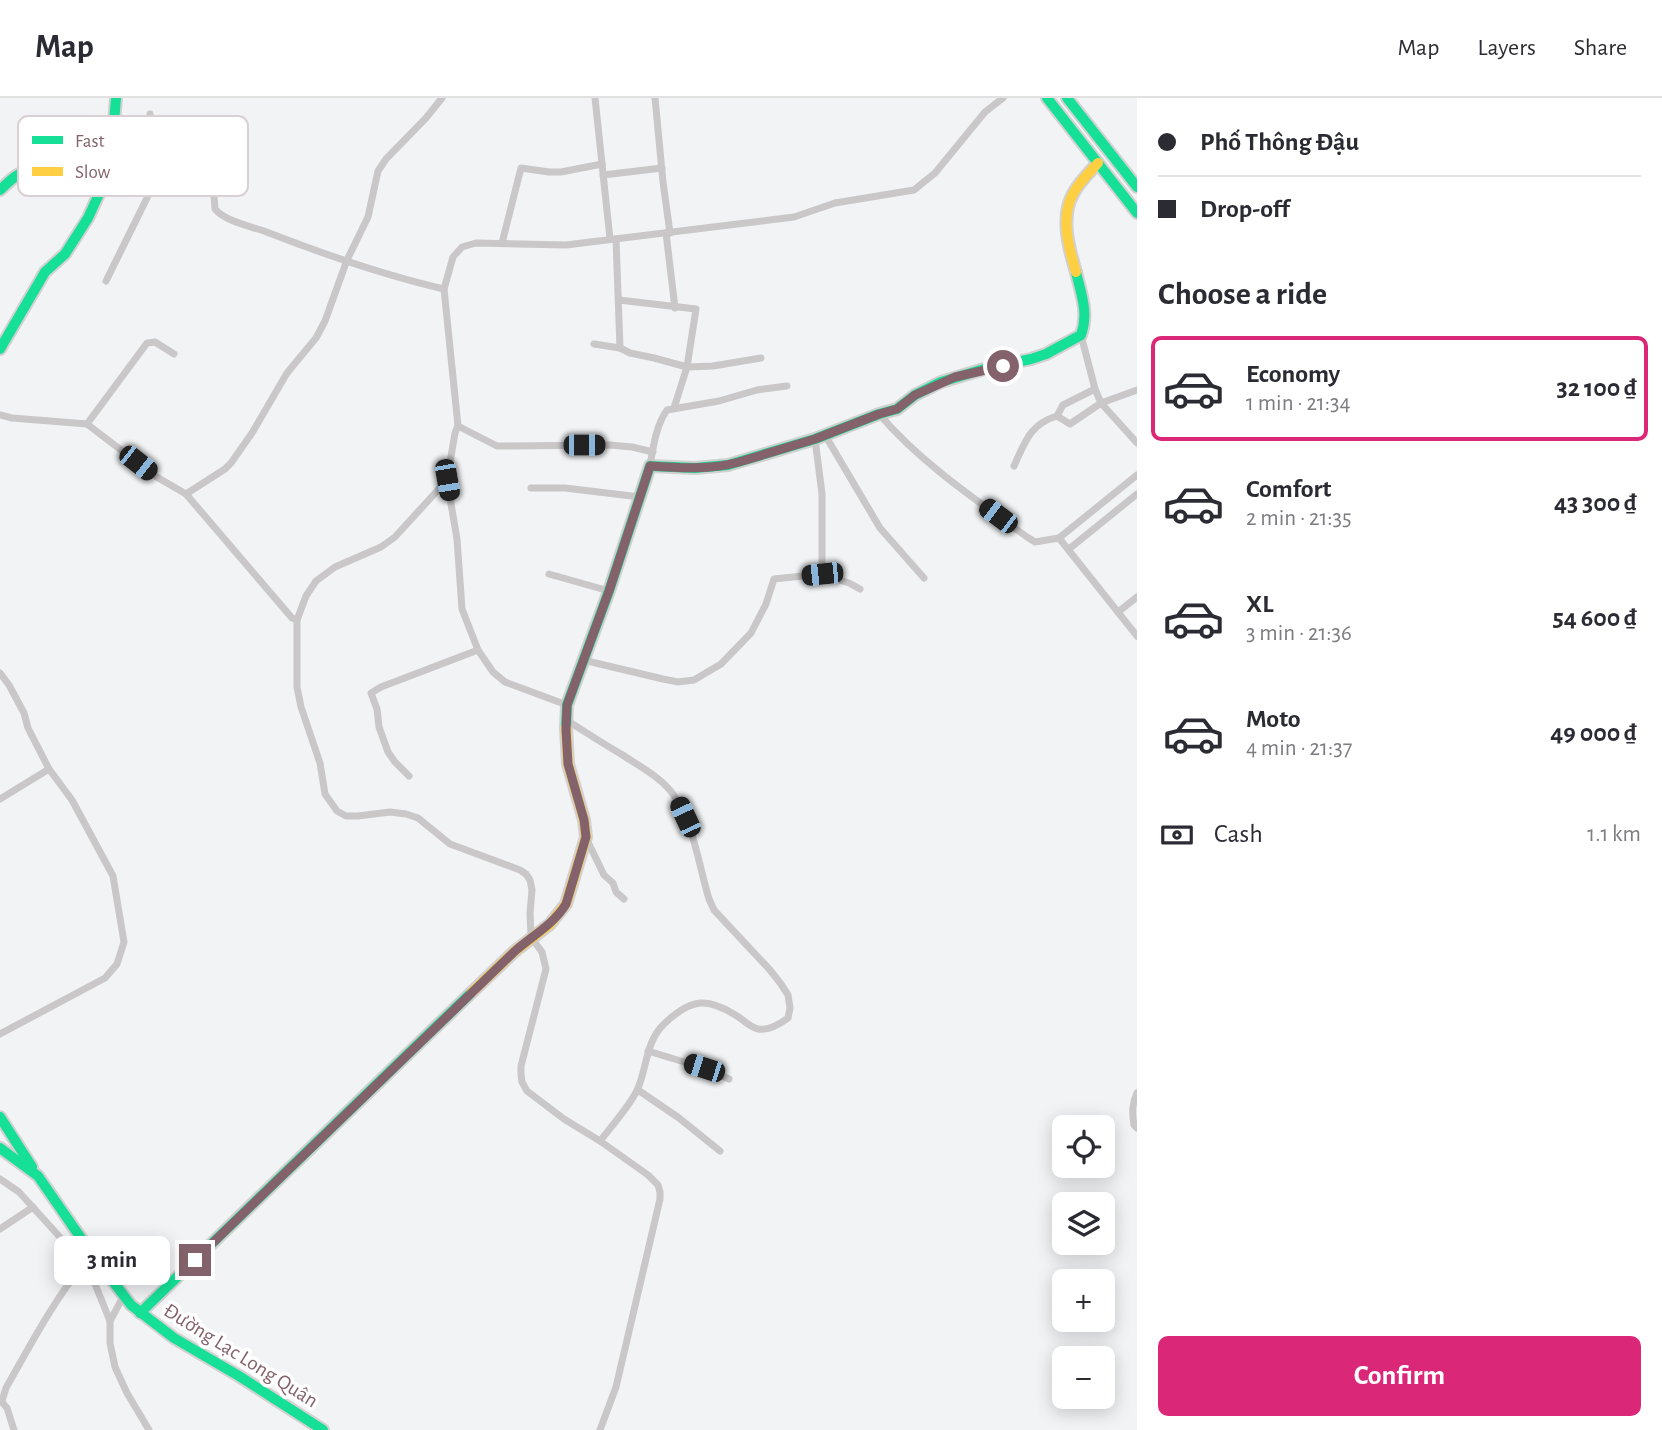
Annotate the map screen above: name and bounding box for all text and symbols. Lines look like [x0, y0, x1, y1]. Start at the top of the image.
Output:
text: Map [35, 31, 94, 64]
text: Map [1397, 36, 1439, 60]
text: Layers [1477, 36, 1536, 60]
text: Share [1574, 36, 1627, 60]
legend [18, 116, 248, 196]
text: Phố Thông Đậu [1200, 129, 1359, 155]
text: Fast [75, 132, 105, 151]
text: Slow [75, 163, 111, 182]
text: Drop-off [1200, 196, 1289, 222]
text: Choose a ride [1158, 278, 1327, 310]
route start [987, 350, 1019, 382]
icon: car [1162, 357, 1225, 420]
text: Economy [1246, 361, 1340, 387]
text: 32 100 ₫ [1557, 375, 1637, 401]
text: 1 min · 21:34 [1246, 392, 1351, 415]
car [564, 435, 606, 456]
car [115, 442, 162, 484]
car [434, 457, 461, 503]
icon: car [1162, 472, 1225, 535]
text: Comfort [1246, 476, 1331, 502]
text: 43 300 ₫ [1554, 490, 1637, 516]
car [975, 495, 1022, 537]
text: 2 min · 21:35 [1246, 507, 1352, 530]
car [801, 561, 844, 587]
icon: car [1162, 587, 1225, 650]
text: XL [1246, 591, 1273, 617]
text: 54 600 ₫ [1552, 605, 1637, 631]
text: 3 min · 21:36 [1246, 622, 1352, 645]
icon: car [1162, 702, 1225, 765]
text: Moto [1246, 706, 1301, 732]
text: 49 000 ₫ [1550, 720, 1637, 746]
text: 4 min · 21:37 [1246, 737, 1352, 760]
car [667, 794, 704, 840]
icon: cash [1158, 816, 1196, 854]
text: Cash [1214, 821, 1263, 847]
text: 1.1 km [1587, 823, 1641, 846]
car [681, 1052, 728, 1084]
map controls [1052, 1115, 1115, 1409]
button: locate [1052, 1115, 1115, 1178]
button: layers [1052, 1192, 1115, 1255]
callout: 3 min [55, 1236, 170, 1284]
route end [179, 1244, 211, 1276]
text: 3 min [87, 1249, 137, 1272]
button: + [1052, 1269, 1115, 1332]
street label: Đường Lạc Long Quân [160, 1299, 322, 1411]
button: Confirm [1158, 1336, 1641, 1416]
button: − [1052, 1346, 1115, 1409]

